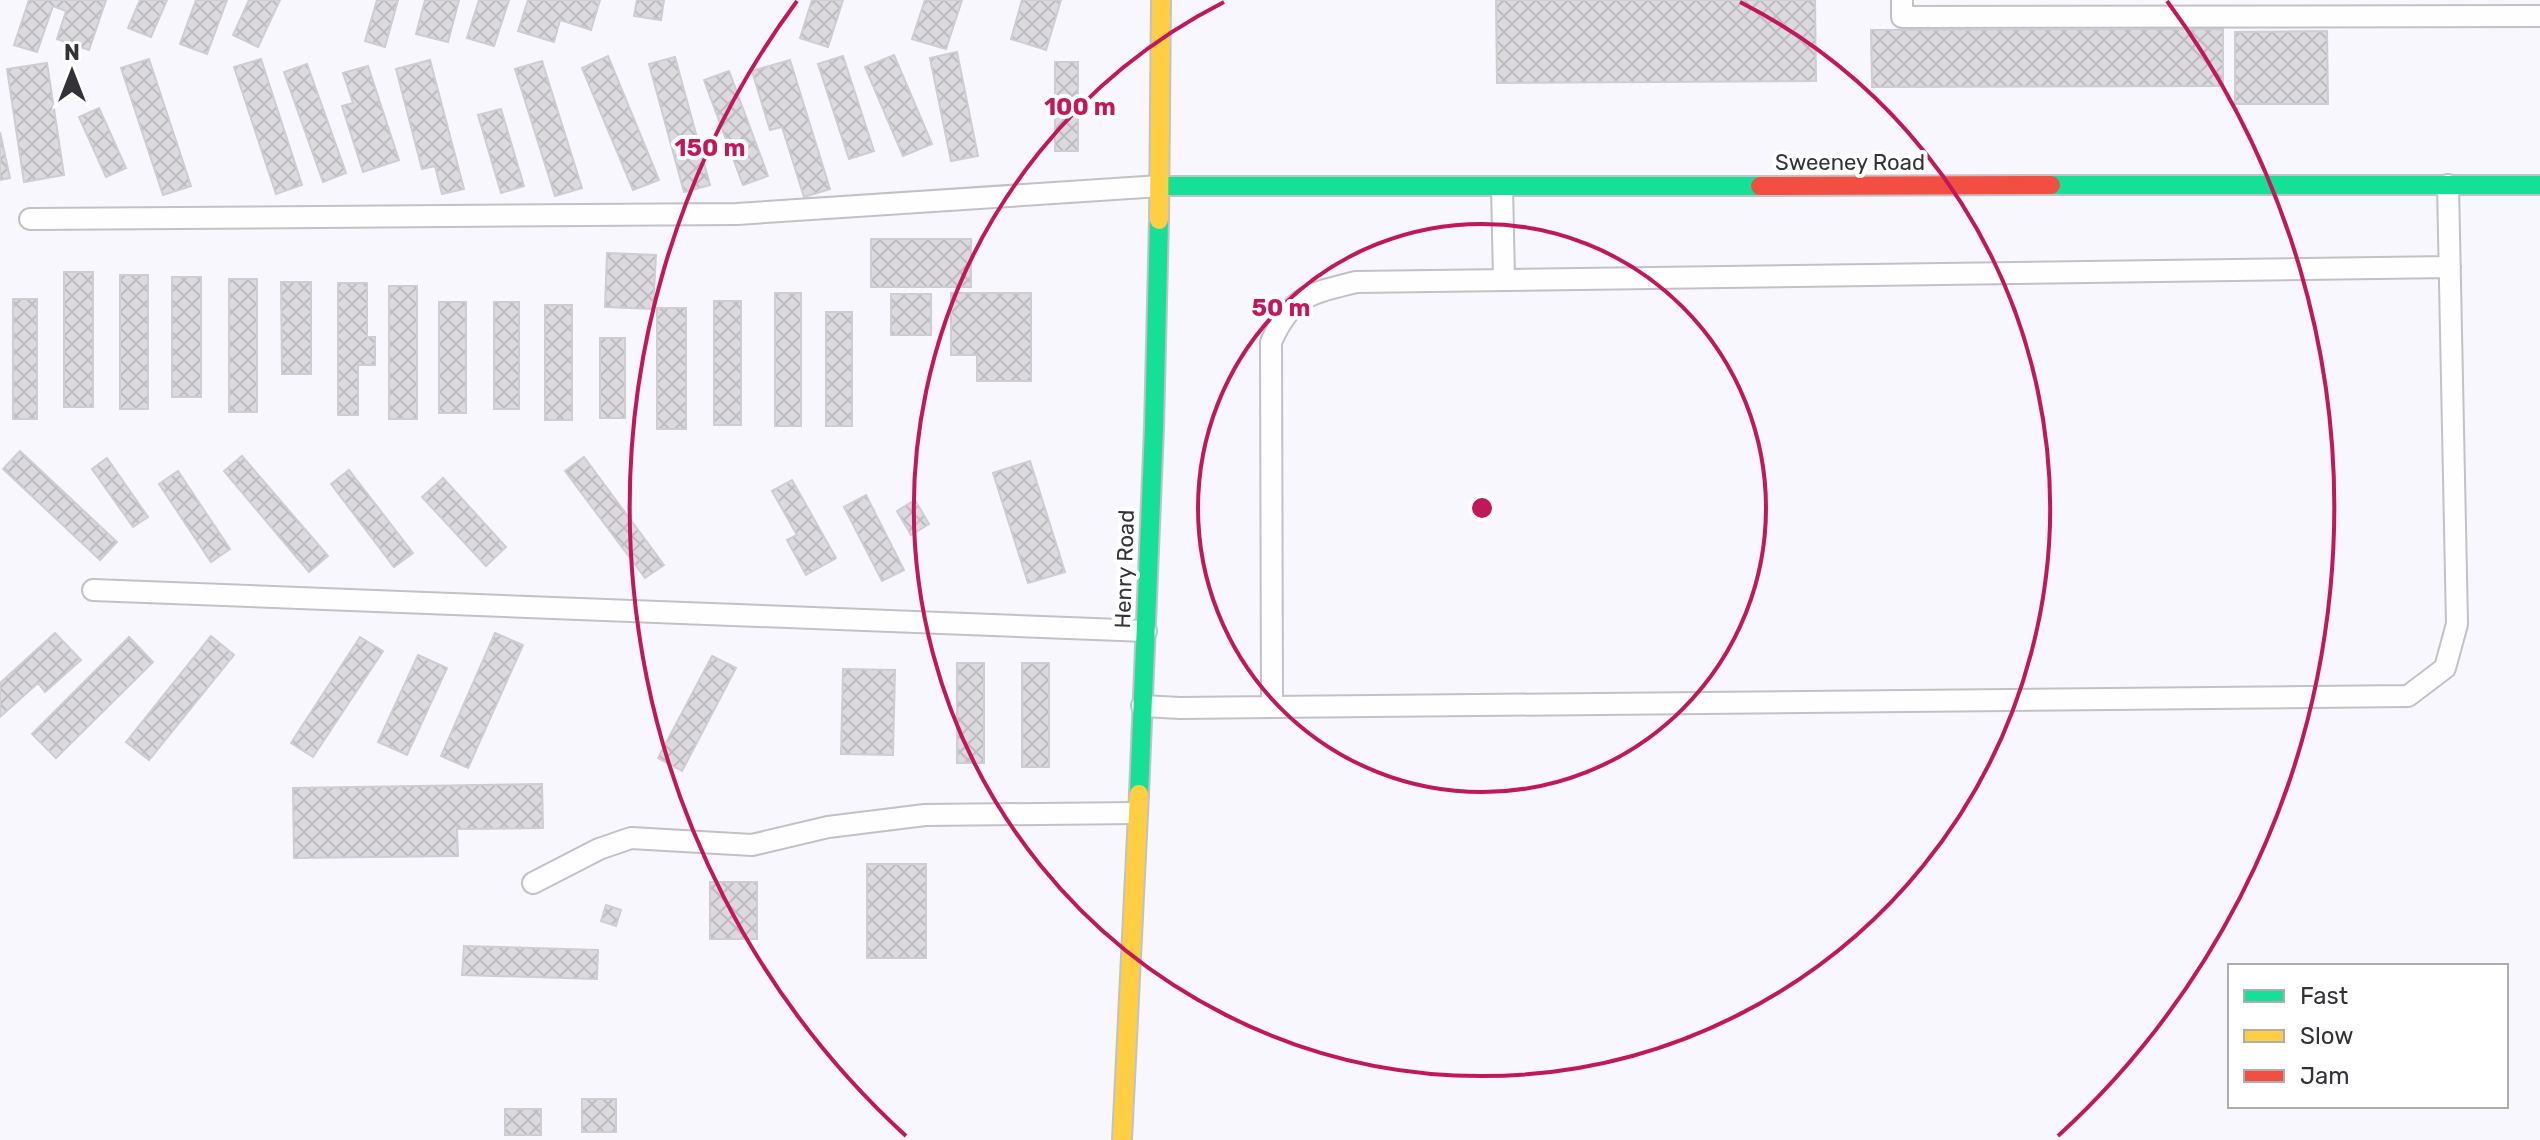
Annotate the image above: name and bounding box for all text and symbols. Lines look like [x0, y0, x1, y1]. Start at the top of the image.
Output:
north arrow [32, 32, 112, 112]
text: N [64, 39, 80, 66]
text: 100 m [1044, 93, 1116, 121]
text: 150 m [675, 134, 745, 162]
street label: Sweeney Road [1775, 149, 1925, 176]
text: 50 m [1252, 294, 1310, 322]
centre of rings [1468, 494, 1496, 522]
street label: Henry Road [1109, 509, 1140, 629]
legend [2228, 964, 2508, 1108]
text: Fast [2300, 982, 2348, 1010]
text: Slow [2300, 1022, 2353, 1050]
text: Jam [2300, 1062, 2350, 1090]

